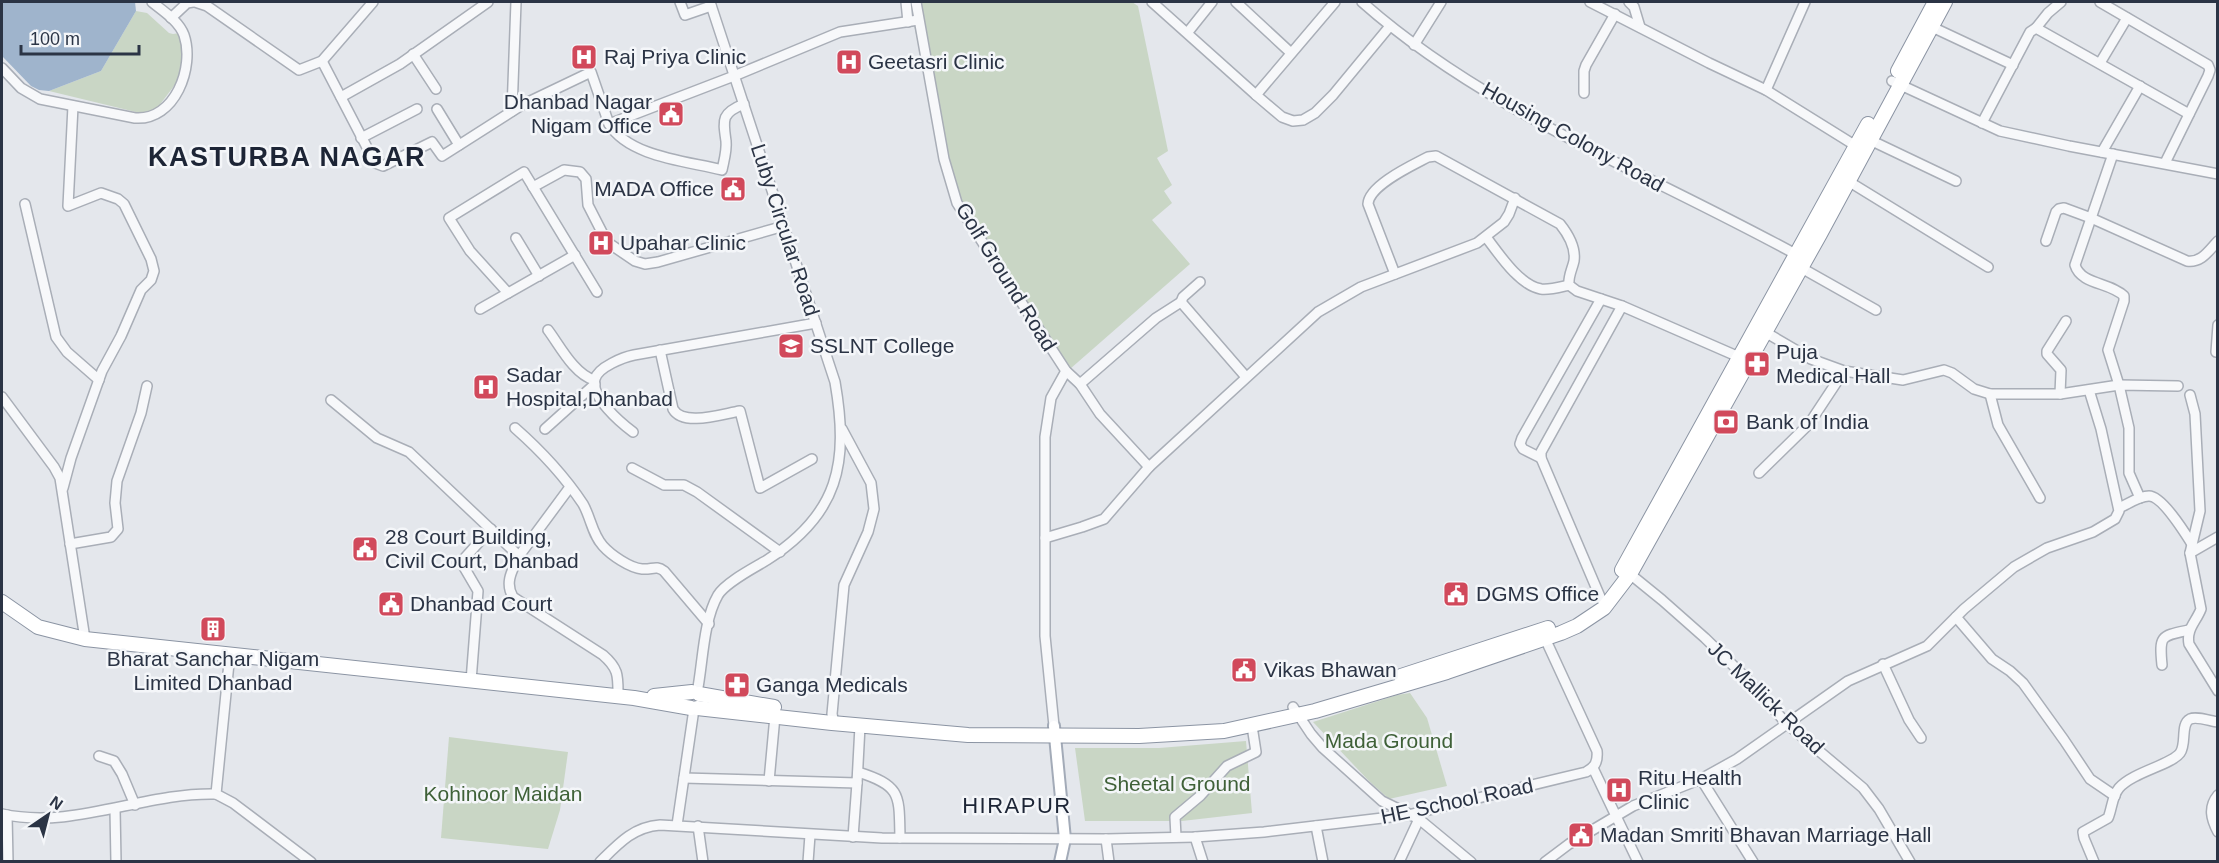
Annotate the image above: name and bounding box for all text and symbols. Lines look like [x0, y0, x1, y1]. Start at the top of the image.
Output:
scale bar [21, 18, 140, 56]
text: 100 m [30, 29, 80, 49]
hospital icon: Raj Priya Clinic [569, 42, 599, 72]
place label: Raj Priya Clinic [604, 45, 746, 68]
hospital icon: Geetasri Clinic [834, 47, 864, 77]
place label: Geetasri Clinic [868, 50, 1005, 73]
street label: Housing Colony Road [1478, 77, 1668, 196]
place label: Dhanbad Nagar Nigam Office [504, 90, 652, 137]
public building icon: Dhanbad Nagar Nigam Office [656, 99, 686, 129]
street label: Luby Circular Road [747, 141, 824, 319]
district label: KASTURBA NAGAR [148, 142, 426, 172]
public building icon: MADA Office [718, 174, 748, 204]
place label: MADA Office [594, 177, 714, 200]
street label: Golf Ground Road [952, 198, 1061, 355]
hospital icon: Upahar Clinic [586, 228, 616, 258]
place label: Upahar Clinic [620, 231, 746, 254]
school or university icon: SSLNT College [776, 331, 806, 361]
place label: SSLNT College [810, 334, 954, 357]
place label: Puja Medical Hall [1776, 340, 1890, 387]
pharmacy icon: Puja Medical Hall [1742, 349, 1772, 379]
place label: Sadar Hospital,Dhanbad [506, 363, 673, 410]
hospital icon: Sadar Hospital,Dhanbad [471, 372, 501, 402]
bank icon: Bank of India [1711, 407, 1741, 437]
place label: Bank of India [1746, 410, 1869, 433]
place label: 28 Court Building, Civil Court, Dhanbad [385, 525, 579, 572]
public building icon: 28 Court Building, Civil Court, Dhanbad [350, 534, 380, 564]
public building icon: DGMS Office [1441, 579, 1471, 609]
place label: DGMS Office [1476, 582, 1599, 605]
public building icon: Dhanbad Court [376, 589, 406, 619]
place label: Dhanbad Court [410, 592, 553, 615]
building icon: Bharat Sanchar Nigam Limited Dhanbad [198, 614, 228, 644]
street label: JC Mallick Road [1704, 637, 1829, 759]
place label: Bharat Sanchar Nigam Limited Dhanbad [107, 647, 319, 694]
public building icon: Vikas Bhawan [1229, 655, 1259, 685]
place label: Vikas Bhawan [1264, 658, 1397, 681]
pharmacy icon: Ganga Medicals [722, 670, 752, 700]
place label: Ganga Medicals [756, 673, 908, 696]
park label: Mada Ground [1325, 729, 1453, 752]
place label: Ritu Health Clinic [1638, 766, 1742, 813]
park label: Sheetal Ground [1103, 772, 1251, 795]
street label: HE School Road [1379, 773, 1535, 828]
hospital icon: Ritu Health Clinic [1604, 775, 1634, 805]
park label: Kohinoor Maidan [424, 782, 582, 805]
north arrow [18, 785, 78, 845]
text: N [47, 793, 66, 813]
district label: HIRAPUR [962, 793, 1072, 818]
public building icon: Madan Smriti Bhavan Marriage Hall [1566, 820, 1596, 850]
place label: Madan Smriti Bhavan Marriage Hall [1600, 823, 1931, 846]

